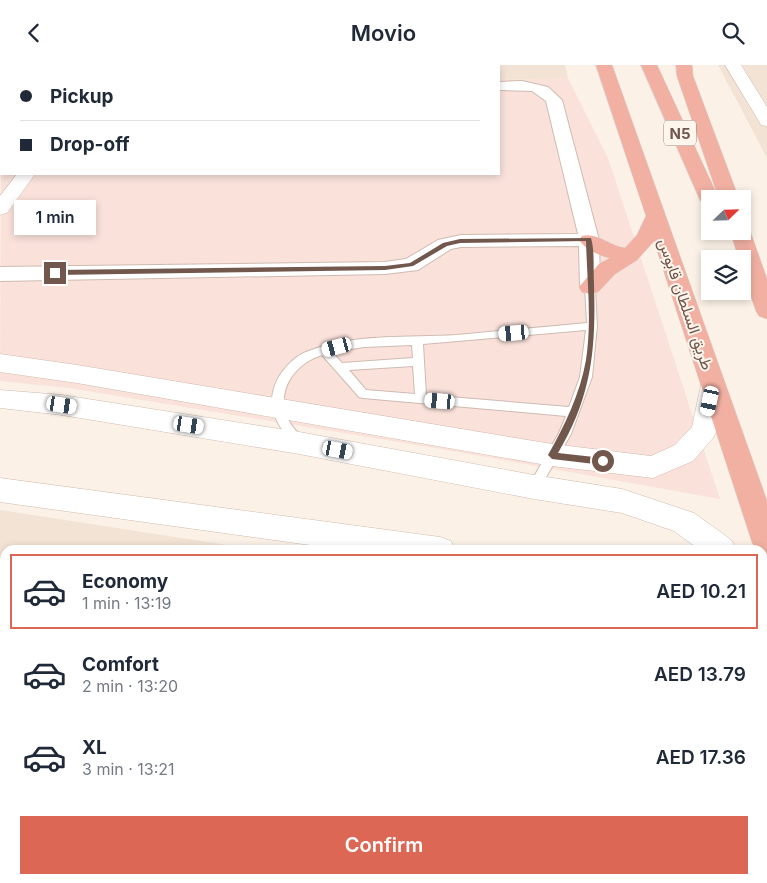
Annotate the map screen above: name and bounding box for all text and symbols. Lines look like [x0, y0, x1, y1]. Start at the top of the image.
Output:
icon: back [20, 19, 48, 47]
icon: search [719, 19, 747, 47]
text: Movio [351, 20, 416, 46]
text: Pickup [50, 85, 113, 108]
road number: N5 [664, 121, 696, 145]
text: Drop-off [50, 133, 130, 156]
north arrow [701, 190, 751, 240]
map controls [701, 190, 751, 300]
callout: 1 min [14, 201, 96, 235]
text: 1 min [35, 207, 75, 227]
street label: طريق السلطان قابوس [653, 236, 718, 373]
button: layers [701, 250, 751, 300]
route end [44, 262, 66, 284]
car [498, 324, 529, 342]
car [320, 336, 353, 358]
car [699, 385, 720, 417]
car [424, 392, 455, 410]
car [46, 395, 77, 415]
car [173, 415, 204, 435]
car [321, 440, 354, 460]
route start [592, 450, 614, 472]
icon: car [22, 569, 67, 614]
text: Economy [82, 570, 168, 593]
text: AED 10.21 [656, 580, 746, 603]
text: 1 min · 13:19 [82, 593, 171, 613]
icon: car [22, 652, 67, 697]
text: Comfort [82, 653, 159, 676]
text: AED 13.79 [654, 663, 746, 686]
text: 2 min · 13:20 [82, 676, 178, 696]
icon: car [22, 735, 67, 780]
text: XL [82, 736, 107, 759]
text: AED 17.36 [656, 746, 746, 769]
text: 3 min · 13:21 [82, 759, 175, 779]
button: Confirm [20, 816, 748, 874]

